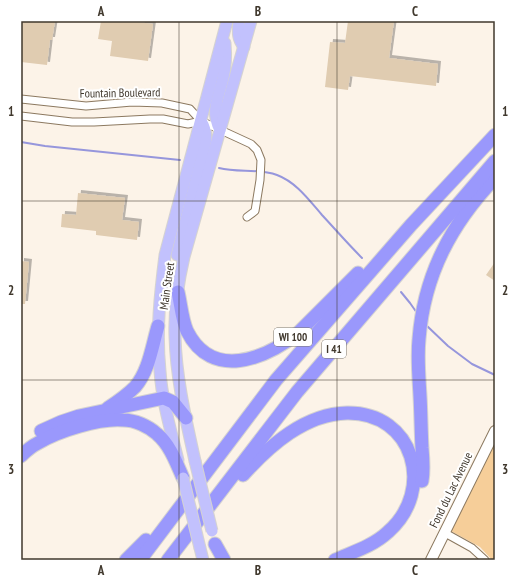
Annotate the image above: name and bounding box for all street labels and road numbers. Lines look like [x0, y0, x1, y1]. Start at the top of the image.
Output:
street label: Fountain Boulevard [80, 84, 160, 101]
street label: Main Street [156, 261, 177, 311]
road number: WI 100 [274, 328, 312, 346]
road number: I 41 [322, 340, 346, 358]
street label: Fond du Lac Avenue [426, 449, 475, 530]

